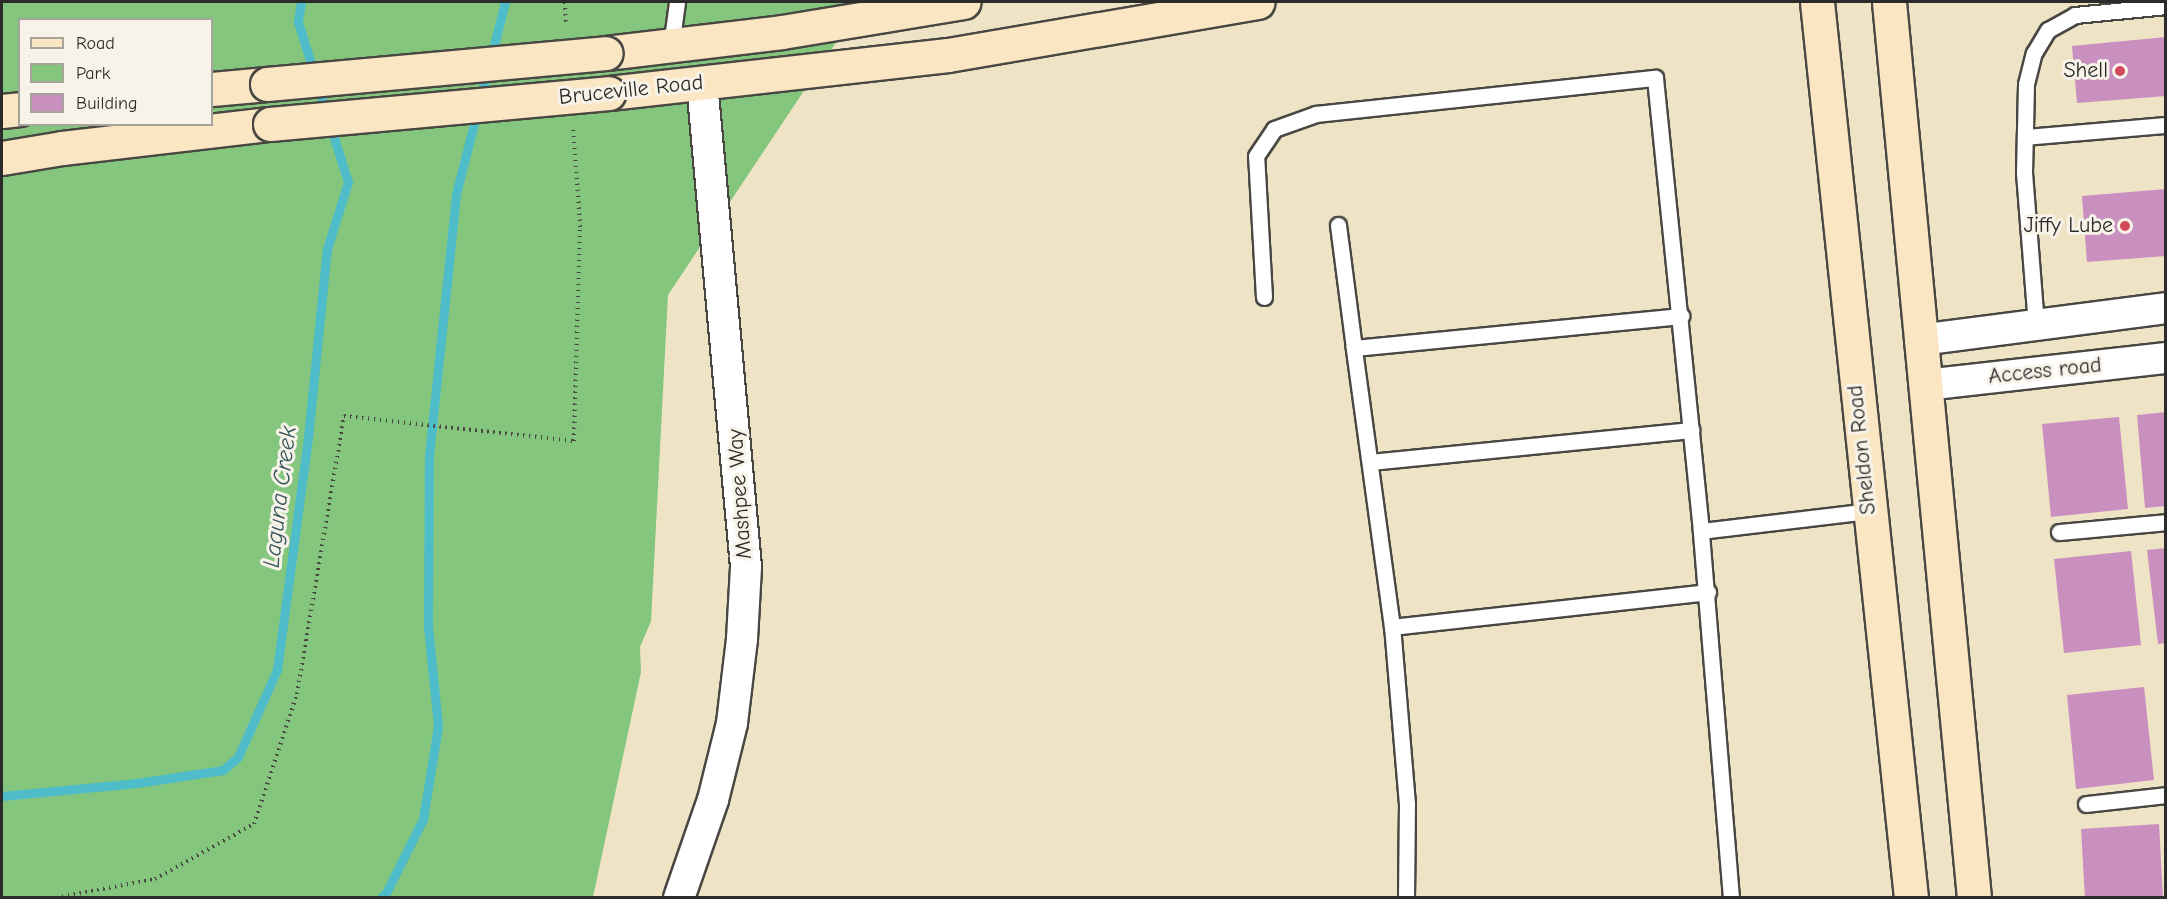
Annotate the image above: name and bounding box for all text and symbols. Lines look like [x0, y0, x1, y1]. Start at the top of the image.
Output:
legend [18, 18, 213, 126]
text: Road [76, 33, 115, 54]
place label: Shell [2063, 58, 2108, 84]
text: Park [76, 63, 110, 84]
marker: Shell [2113, 64, 2127, 78]
street label: Bruceville Road [558, 69, 704, 111]
text: Building [76, 93, 138, 114]
place label: Jiffy Lube [2024, 213, 2113, 239]
marker: Jiffy Lube [2118, 219, 2132, 233]
street label: Access road [1987, 352, 2103, 390]
street label: Sheldon Road [1842, 384, 1882, 516]
water label: Laguna Creek [257, 425, 303, 569]
street label: Mashpee Way [722, 428, 758, 560]

